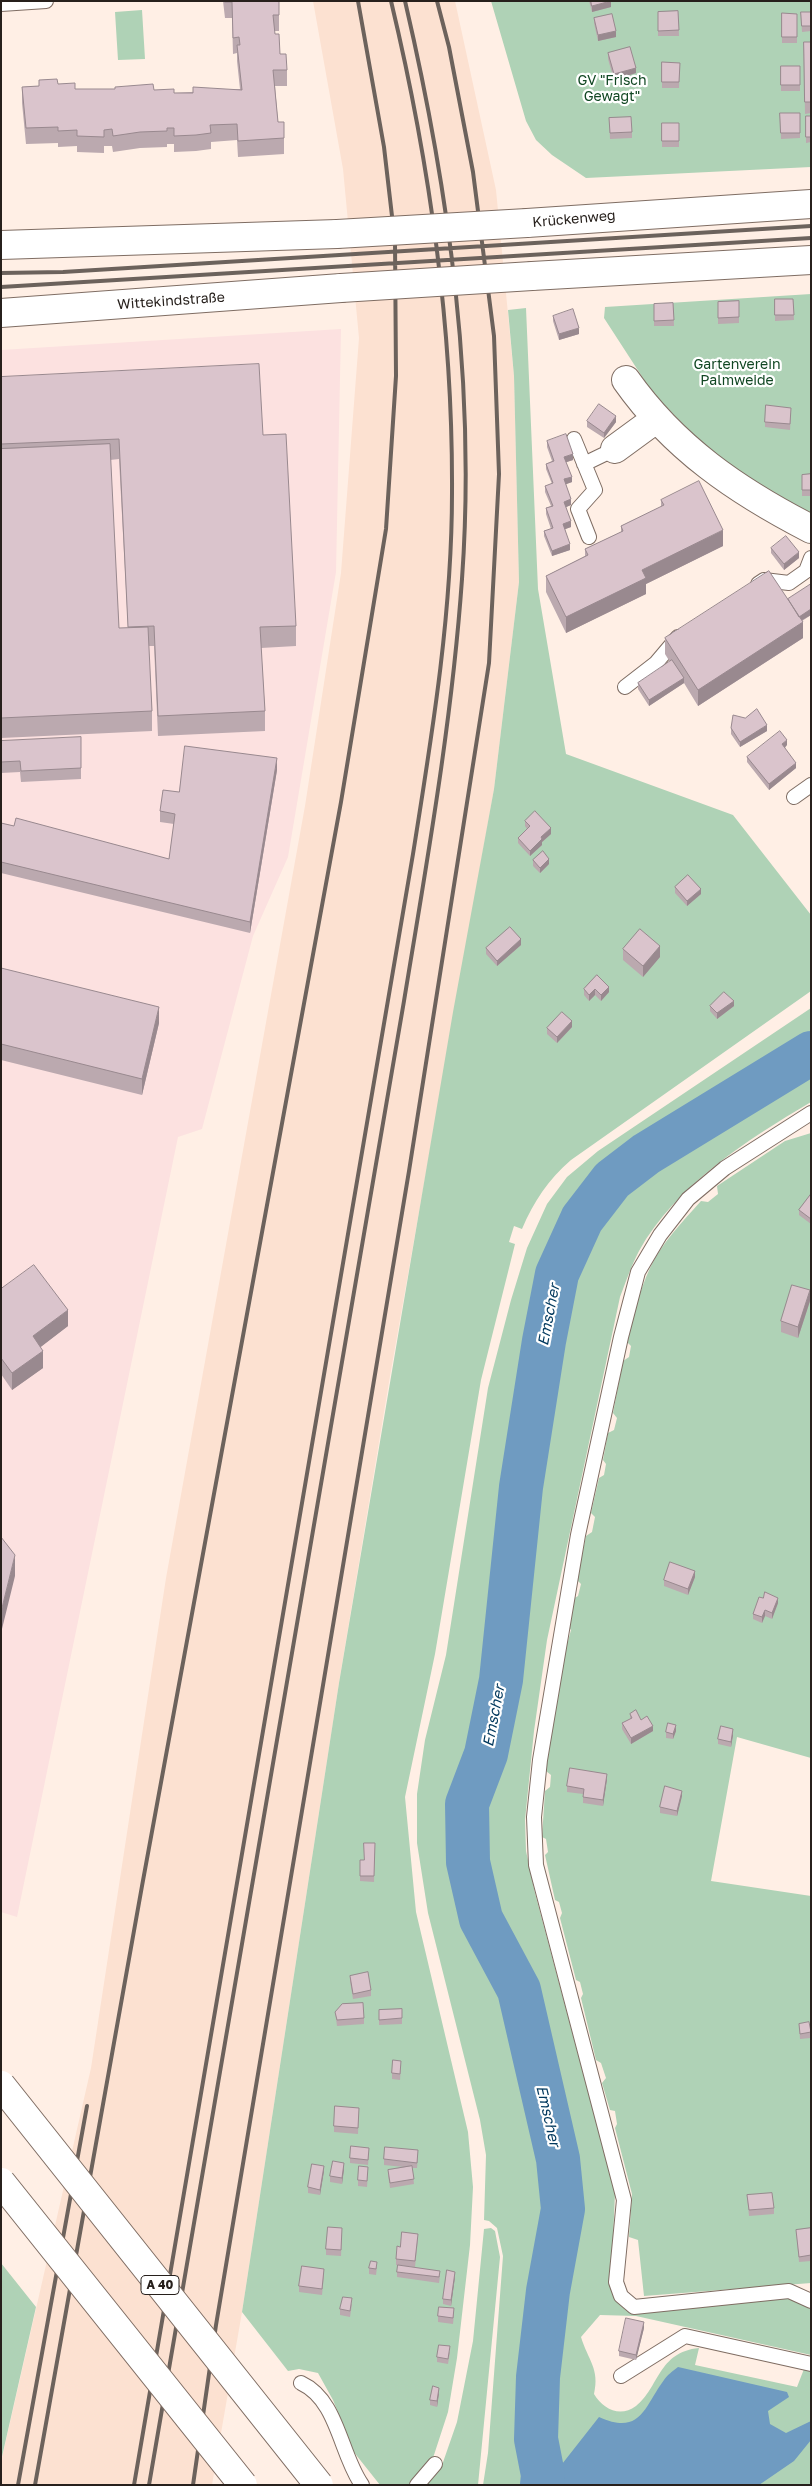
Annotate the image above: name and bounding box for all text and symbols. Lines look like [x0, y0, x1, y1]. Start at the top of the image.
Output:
park label: GV "Frisch Gewagt" [577, 73, 647, 105]
street label: Krückenweg [532, 207, 616, 231]
street label: Wittekindstraße [117, 289, 225, 313]
park label: Gartenverein Palmweide [693, 357, 781, 390]
water label: Emscher [534, 1283, 564, 1347]
water label: Emscher [479, 1684, 509, 1748]
water label: Emscher [532, 2084, 564, 2148]
road number: A 40 [141, 2276, 179, 2294]

